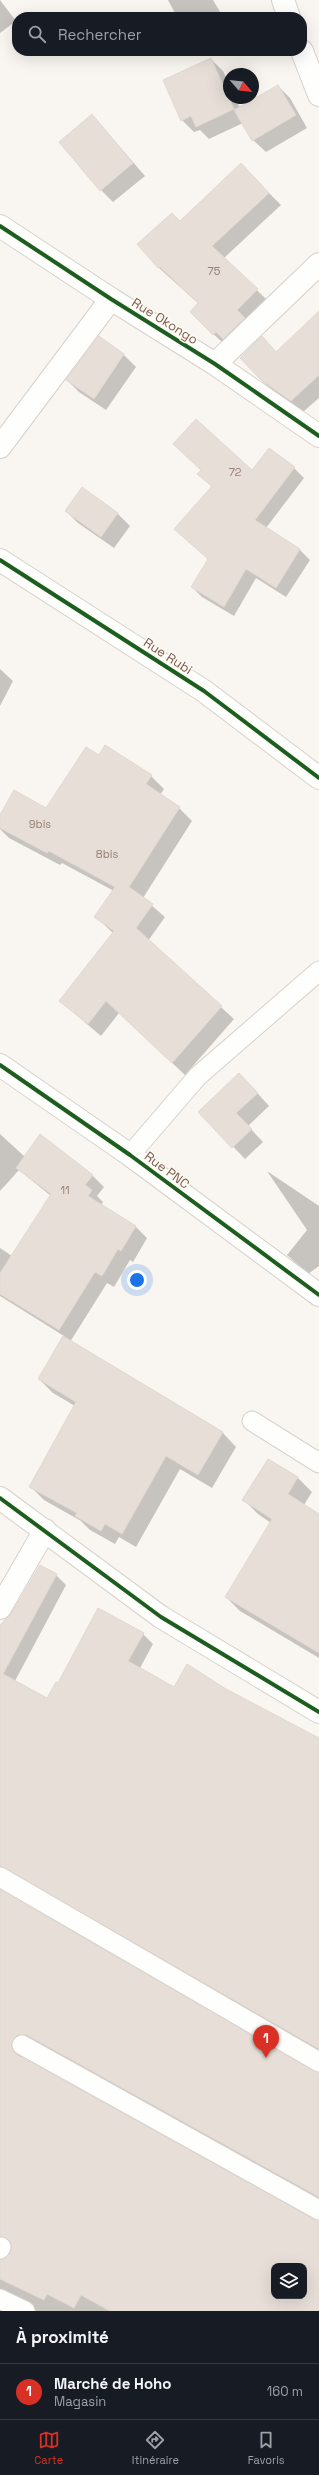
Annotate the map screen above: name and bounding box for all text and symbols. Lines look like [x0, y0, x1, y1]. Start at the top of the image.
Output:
search box [12, 12, 307, 56]
icon: search [26, 23, 48, 45]
text: Rechercher [58, 25, 141, 44]
north arrow [223, 68, 259, 104]
house number: 75 [208, 264, 221, 278]
street label: Rue Okongo [129, 294, 201, 348]
house number: 72 [229, 465, 242, 479]
street label: Rue Rubi [140, 634, 196, 678]
house number: 9bis [29, 817, 51, 831]
house number: 8bis [96, 847, 118, 861]
street label: Rue PNC [141, 1148, 193, 1192]
house number: 11 [60, 1183, 70, 1197]
your location [127, 1270, 147, 1290]
pin: 1 [253, 2025, 279, 2058]
map controls [271, 2263, 307, 2299]
button: layers [271, 2263, 307, 2299]
text: À proximité [16, 2326, 109, 2348]
text: Marché de Hoho [54, 2374, 172, 2393]
text: 1 [26, 2383, 32, 2400]
text: 160 m [267, 2383, 303, 2400]
text: Magasin [54, 2393, 106, 2410]
tab: Carte [34, 2429, 63, 2467]
tab: Itinéraire [132, 2429, 179, 2467]
tab: Favoris [248, 2429, 285, 2467]

